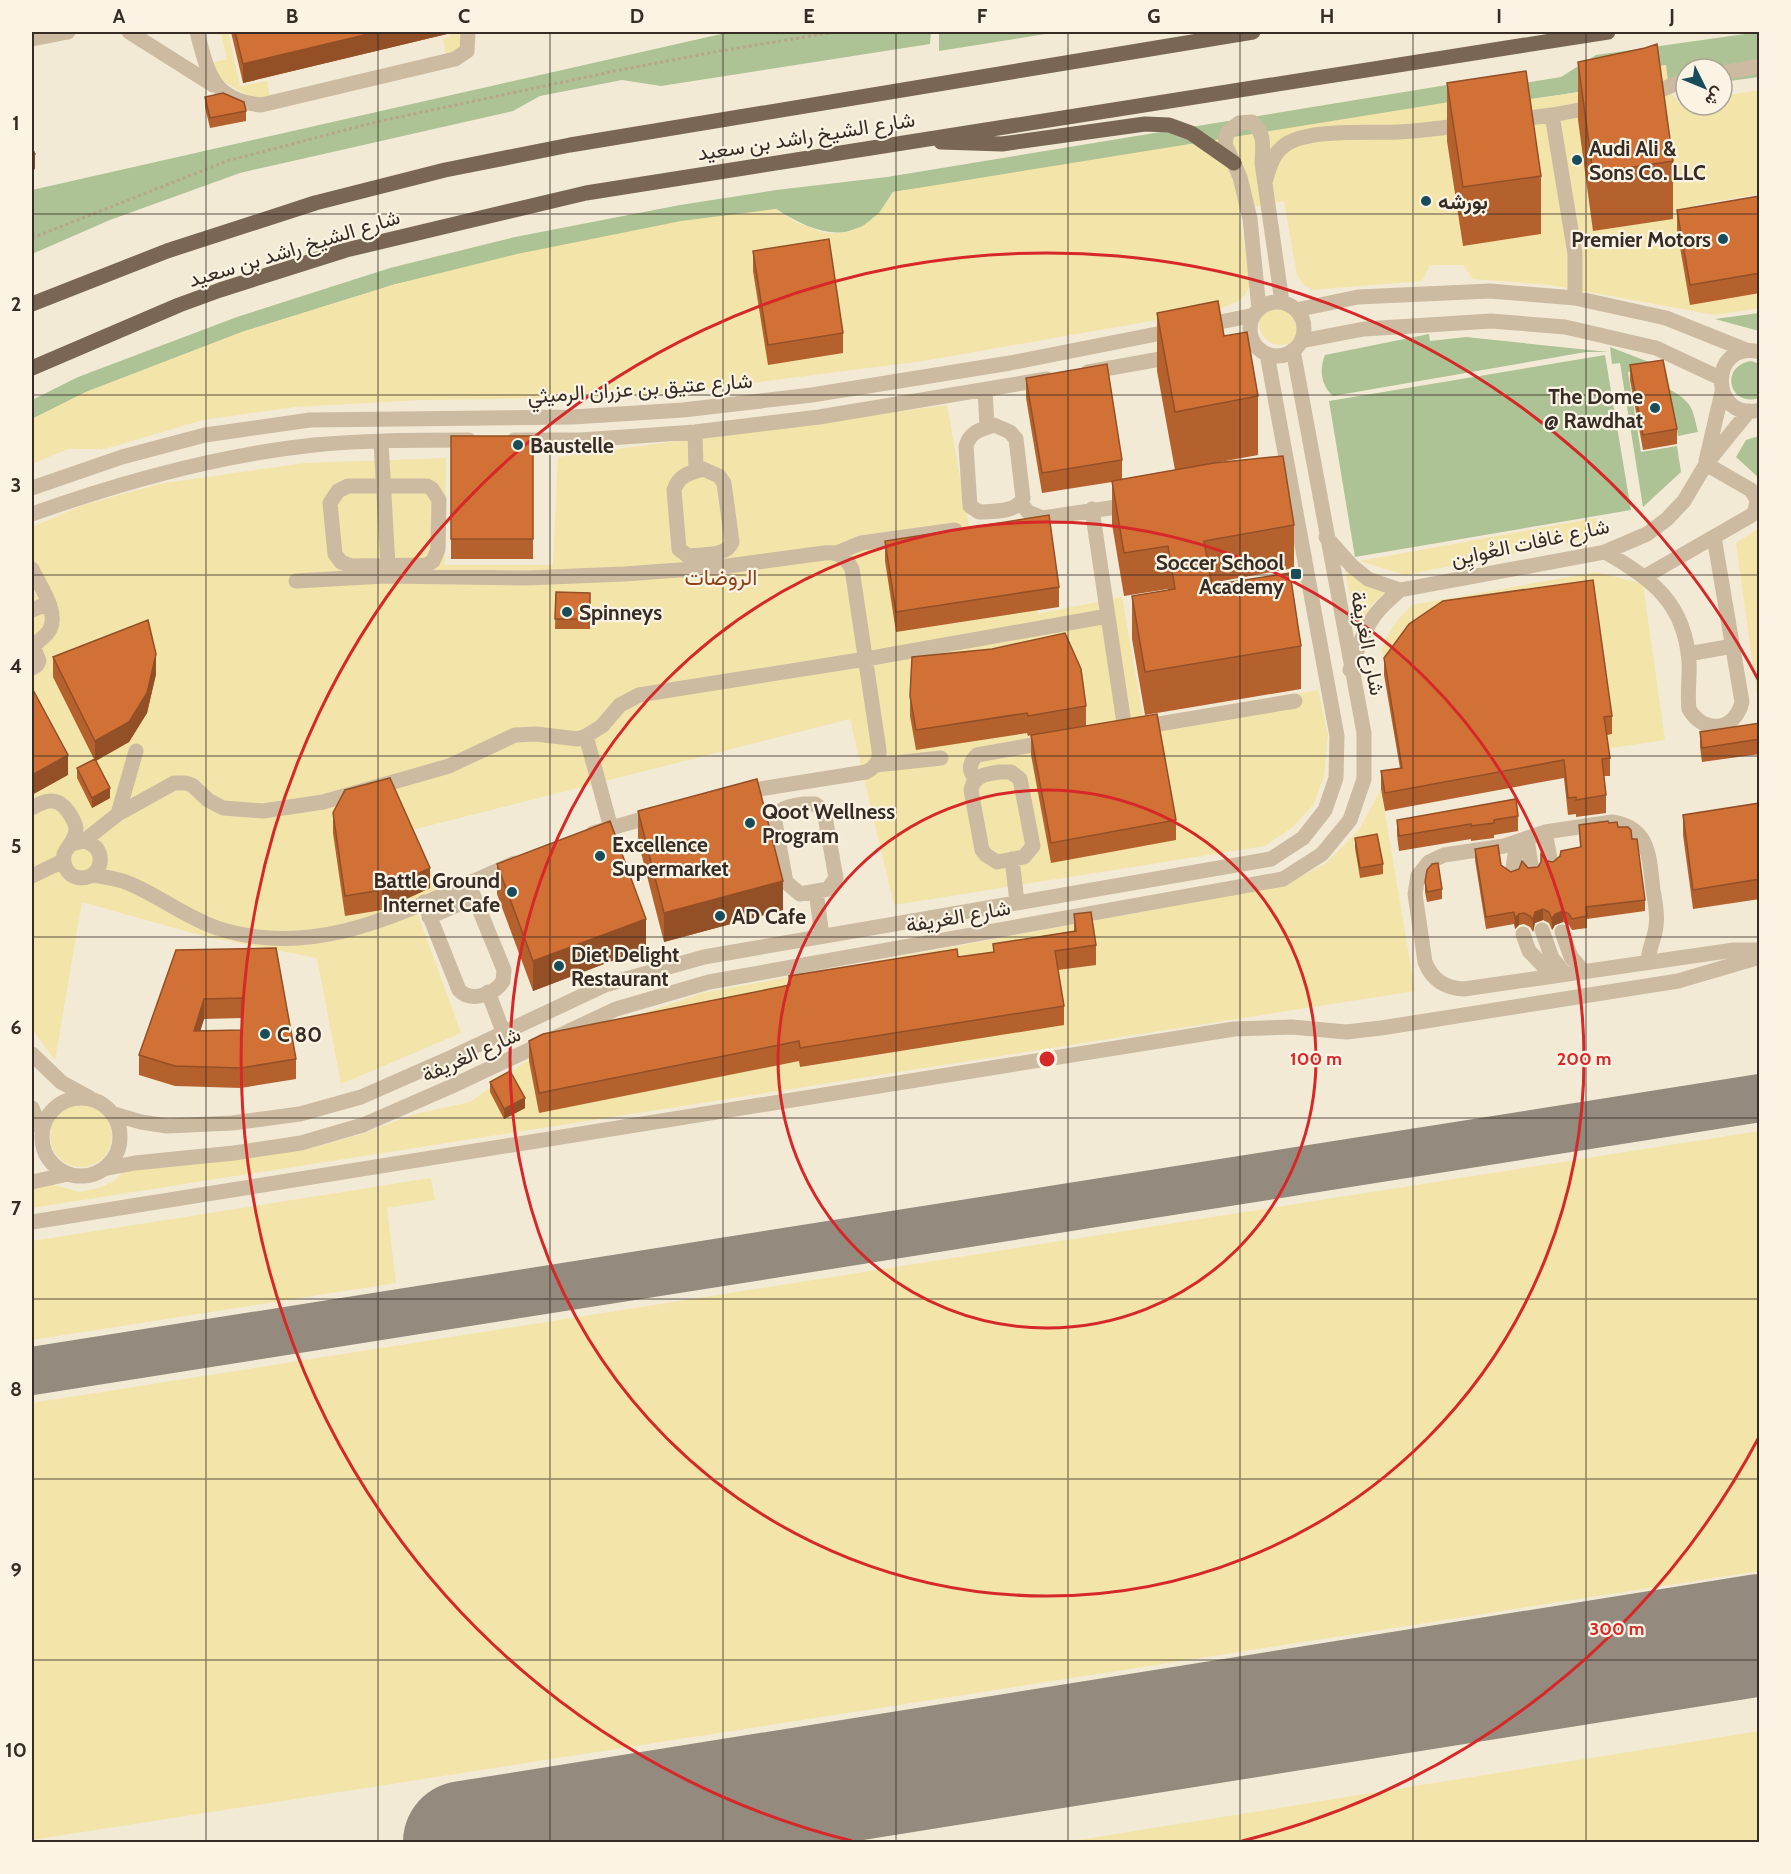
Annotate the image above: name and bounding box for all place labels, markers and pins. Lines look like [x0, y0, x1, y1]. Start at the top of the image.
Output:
place label: Audi Ali & Sons Co. LLC [1589, 136, 1706, 185]
marker: Audi Ali & Sons Co. LLC [1570, 153, 1584, 167]
place label: بورشه [1438, 189, 1488, 215]
marker: بورشه [1419, 194, 1433, 208]
place label: Premier Motors [1571, 227, 1711, 252]
marker: Premier Motors [1716, 232, 1730, 246]
place label: The Dome @ Rawdhat [1544, 384, 1643, 433]
marker: The Dome @ Rawdhat [1648, 401, 1662, 415]
place label: Baustelle [530, 433, 614, 458]
marker: Baustelle [511, 438, 525, 452]
place label: Soccer School Academy [1156, 550, 1285, 599]
marker: Soccer School Academy [1289, 567, 1303, 581]
place label: Spinneys [579, 600, 662, 625]
marker: Spinneys [560, 605, 574, 619]
place label: Qoot Wellness Program [762, 799, 895, 848]
marker: Qoot Wellness Program [743, 816, 757, 830]
place label: Excellence Supermarket [612, 832, 729, 881]
marker: Excellence Supermarket [593, 849, 607, 863]
place label: Battle Ground Internet Cafe [373, 868, 500, 917]
marker: Battle Ground Internet Cafe [505, 885, 519, 899]
place label: AD Cafe [732, 904, 806, 929]
marker: AD Cafe [713, 909, 727, 923]
place label: Diet Delight Restaurant [571, 942, 679, 991]
marker: Diet Delight Restaurant [552, 959, 566, 973]
place label: C 80 [277, 1022, 322, 1047]
marker: C 80 [258, 1027, 272, 1041]
centre of rings [1037, 1049, 1057, 1069]

